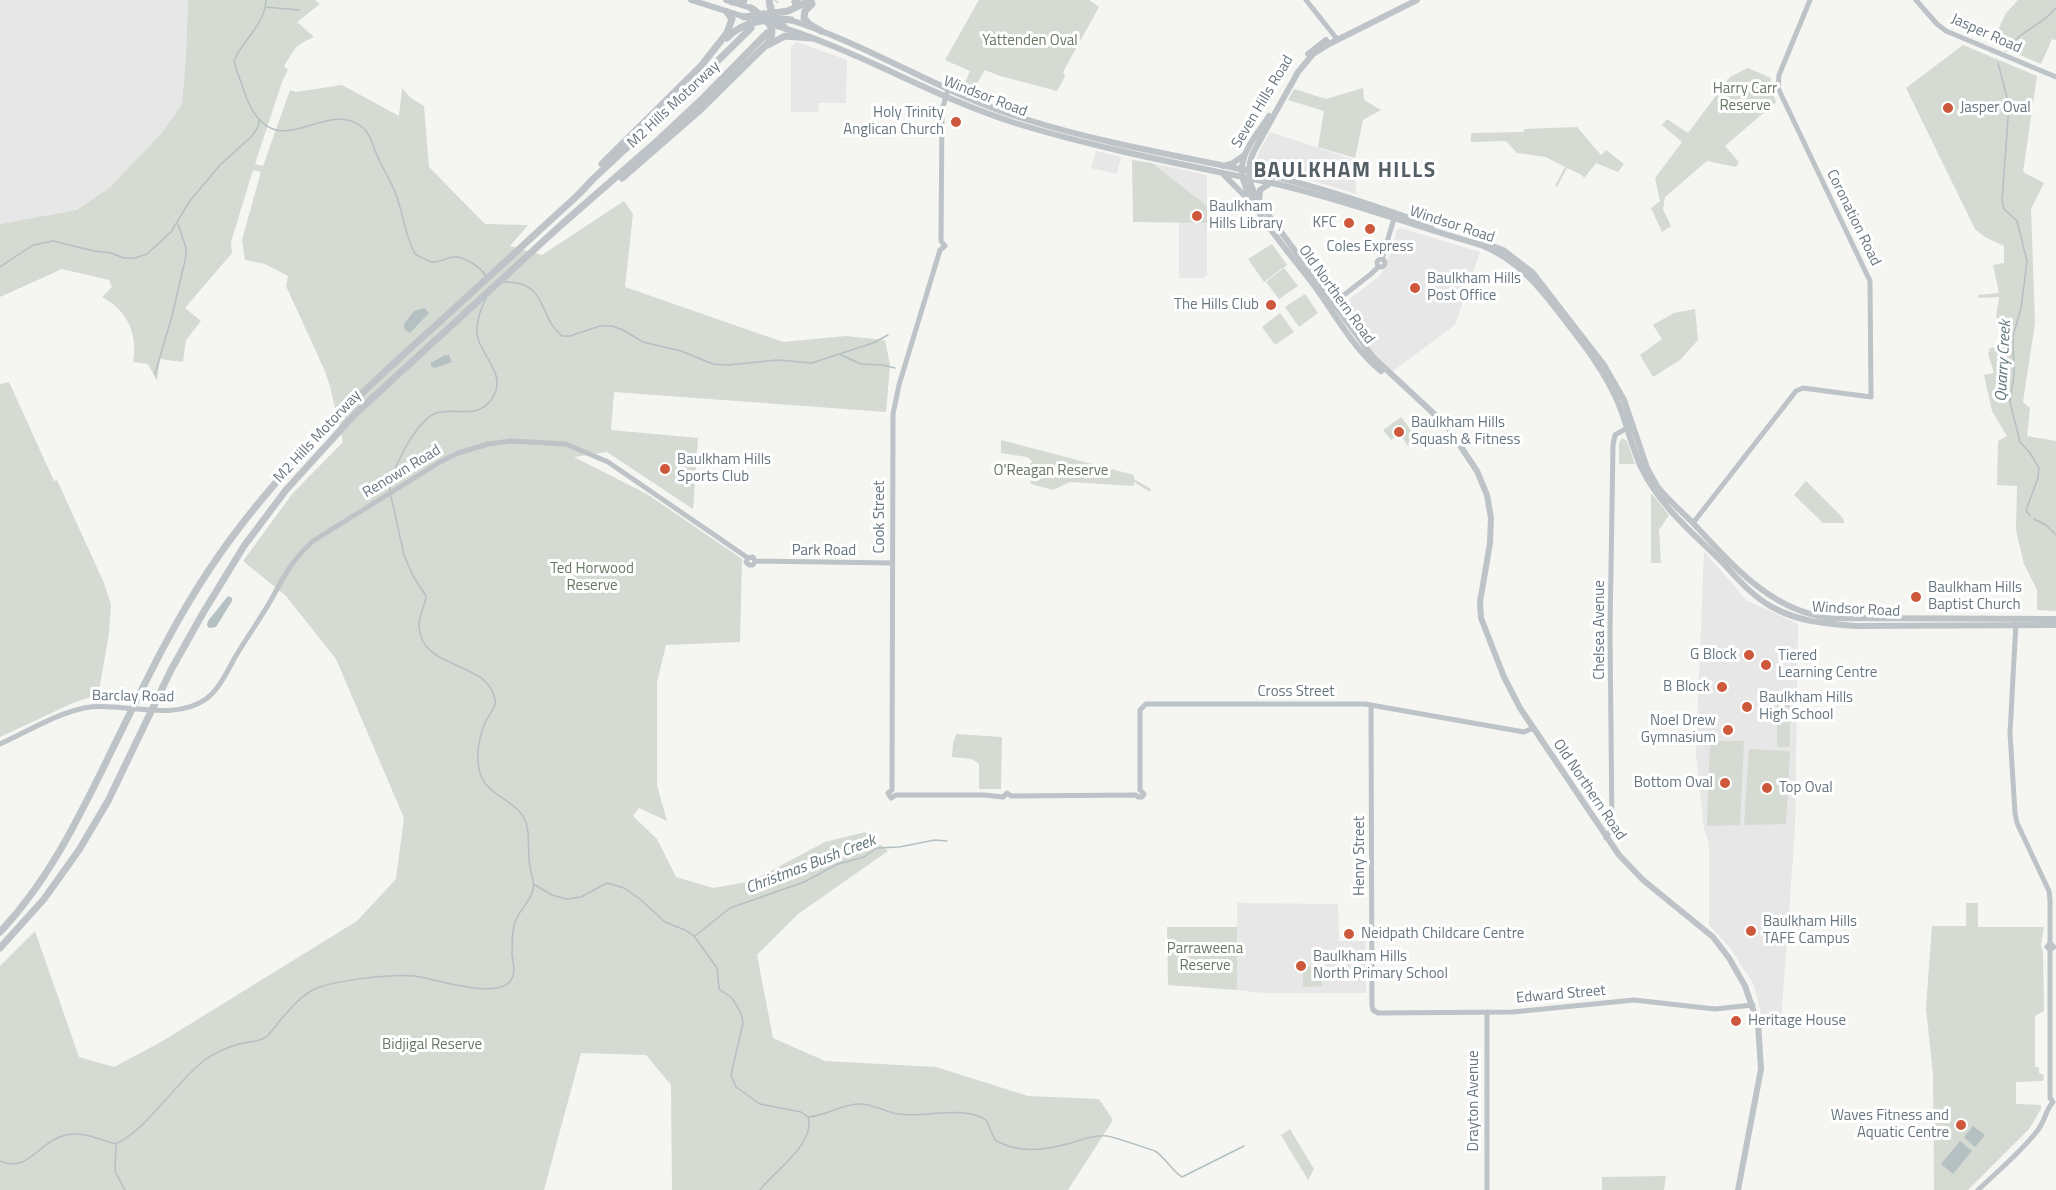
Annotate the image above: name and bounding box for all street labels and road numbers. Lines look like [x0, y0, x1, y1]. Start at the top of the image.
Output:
street label: Jasper Road [1948, 10, 2024, 58]
street label: Seven Hills Road [1228, 52, 1298, 152]
street label: M2 Hills Motorway [624, 58, 724, 152]
street label: Windsor Road [940, 73, 1030, 121]
street label: Coronation Road [1822, 167, 1884, 269]
street label: Windsor Road [1407, 203, 1497, 247]
street label: Old Northern Road [1294, 242, 1378, 348]
street label: M2 Hills Motorway [271, 387, 365, 487]
street label: Renown Road [360, 442, 444, 502]
street label: Cook Street [871, 480, 889, 554]
street label: Park Road [792, 542, 856, 560]
street label: Chelsea Avenue [1591, 580, 1609, 680]
street label: Windsor Road [1811, 599, 1901, 621]
street label: Cross Street [1258, 683, 1334, 701]
street label: Barclay Road [92, 687, 174, 707]
street label: Old Northern Road [1549, 736, 1629, 844]
street label: Henry Street [1351, 816, 1369, 896]
street label: Edward Street [1515, 982, 1607, 1008]
street label: Drayton Avenue [1465, 1050, 1483, 1152]

